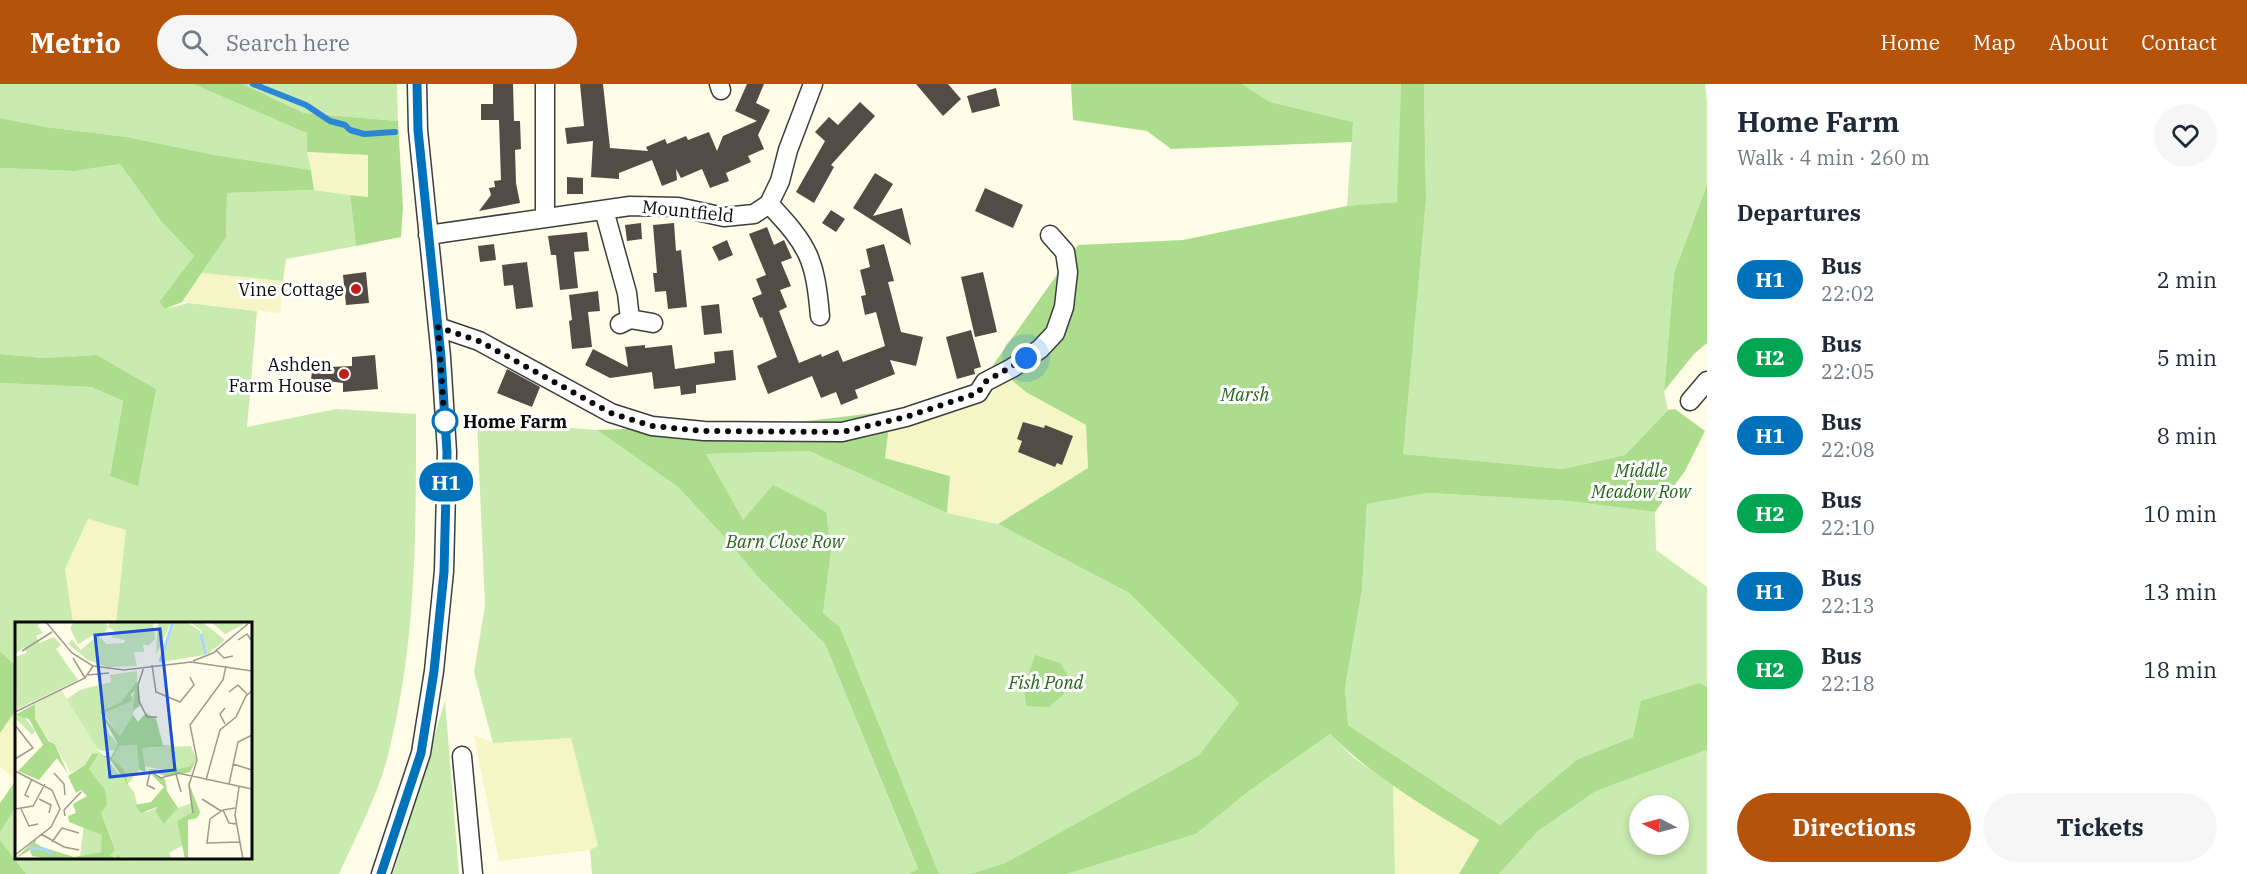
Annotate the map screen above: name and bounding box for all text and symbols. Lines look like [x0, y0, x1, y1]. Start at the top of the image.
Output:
search box [157, 15, 577, 69]
text: Metrio [30, 24, 121, 61]
icon: search [178, 26, 211, 59]
text: Search here [226, 28, 350, 57]
text: Home [1880, 28, 1940, 56]
text: Map [1973, 28, 2016, 56]
text: About [2049, 28, 2108, 56]
text: Contact [2141, 28, 2217, 56]
text: Home Farm [1737, 103, 1899, 140]
button: heart [2154, 104, 2217, 167]
text: Walk · 4 min · 260 m [1737, 144, 1930, 171]
street label: Mountfield [641, 195, 735, 227]
text: Departures [1737, 198, 1861, 227]
text: Bus [1821, 251, 1862, 280]
text: H1 [1755, 265, 1785, 293]
text: 2 min [2157, 265, 2217, 294]
place label: Vine Cottage [238, 278, 344, 301]
text: 22:02 [1821, 280, 1875, 307]
marker: Vine Cottage [349, 282, 363, 296]
text: Bus [1821, 329, 1862, 358]
your location [1011, 343, 1041, 373]
text: H2 [1755, 343, 1785, 371]
text: 5 min [2157, 343, 2217, 372]
place label: Ashden Farm House [228, 353, 332, 397]
text: 22:05 [1821, 358, 1875, 385]
marker: Ashden Farm House [337, 367, 351, 381]
park label: Marsh [1220, 383, 1269, 406]
text: Bus [1821, 407, 1862, 436]
marker: Home Farm [432, 408, 458, 434]
place label: Home Farm [463, 410, 568, 433]
text: H1 [1755, 421, 1785, 449]
text: 8 min [2157, 421, 2217, 450]
text: 22:08 [1821, 436, 1875, 463]
park label: Middle Meadow Row [1590, 459, 1692, 503]
line badge: H1 [419, 462, 473, 502]
text: H1 [431, 468, 461, 496]
text: Bus [1821, 485, 1862, 514]
text: H2 [1755, 499, 1785, 527]
text: 10 min [2144, 499, 2217, 528]
text: 22:10 [1821, 514, 1875, 541]
park label: Barn Close Row [725, 530, 846, 553]
text: Bus [1821, 563, 1862, 592]
text: H1 [1755, 577, 1785, 605]
text: 13 min [2144, 577, 2217, 606]
text: 22:13 [1821, 592, 1875, 619]
inset map [15, 622, 252, 859]
text: Bus [1821, 641, 1862, 670]
text: H2 [1755, 655, 1785, 683]
text: 18 min [2144, 655, 2217, 684]
text: 22:18 [1821, 670, 1875, 697]
park label: Fish Pond [1008, 671, 1084, 694]
button: Directions [1737, 793, 1971, 862]
button: Tickets [1983, 793, 2217, 862]
north arrow [1629, 795, 1689, 855]
map controls [1629, 795, 1689, 855]

